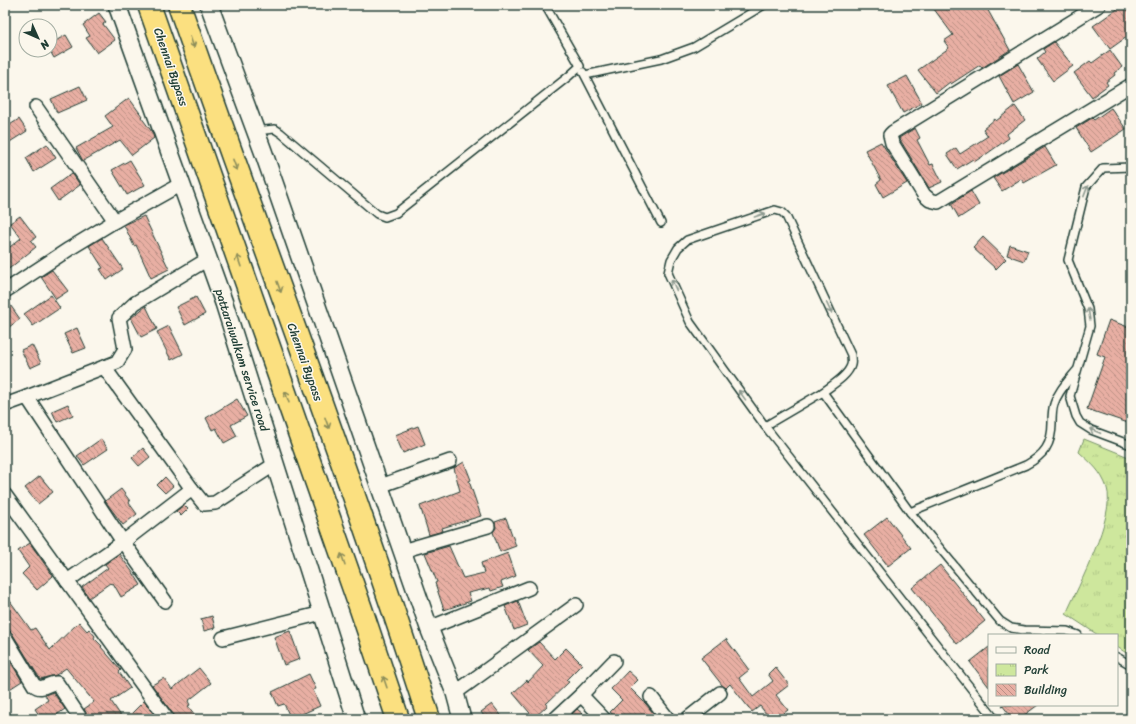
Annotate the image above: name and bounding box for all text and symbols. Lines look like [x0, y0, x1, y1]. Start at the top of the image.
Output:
north arrow [18, 18, 58, 58]
street label: Chennai Bypass [147, 25, 195, 110]
text: N [35, 35, 55, 54]
one-way arrow [189, 35, 196, 48]
one-way arrow [232, 158, 239, 171]
one-way arrow [1083, 185, 1091, 197]
one-way arrow [754, 211, 766, 219]
one-way arrow [235, 255, 243, 267]
one-way arrow [669, 280, 677, 292]
one-way arrow [275, 281, 283, 293]
street label: pattaraiwalkam service road [208, 285, 276, 435]
one-way arrow [826, 302, 833, 314]
one-way arrow [1085, 308, 1093, 321]
street label: Chennai Bypass [281, 320, 330, 405]
one-way arrow [738, 389, 747, 400]
one-way arrow [282, 391, 290, 403]
one-way arrow [324, 416, 332, 428]
one-way arrow [1089, 426, 1101, 434]
one-way arrow [339, 553, 347, 565]
legend [988, 634, 1118, 706]
text: Road [1024, 639, 1051, 661]
text: Park [1024, 659, 1049, 681]
one-way arrow [381, 676, 389, 688]
text: Building [1024, 679, 1067, 701]

